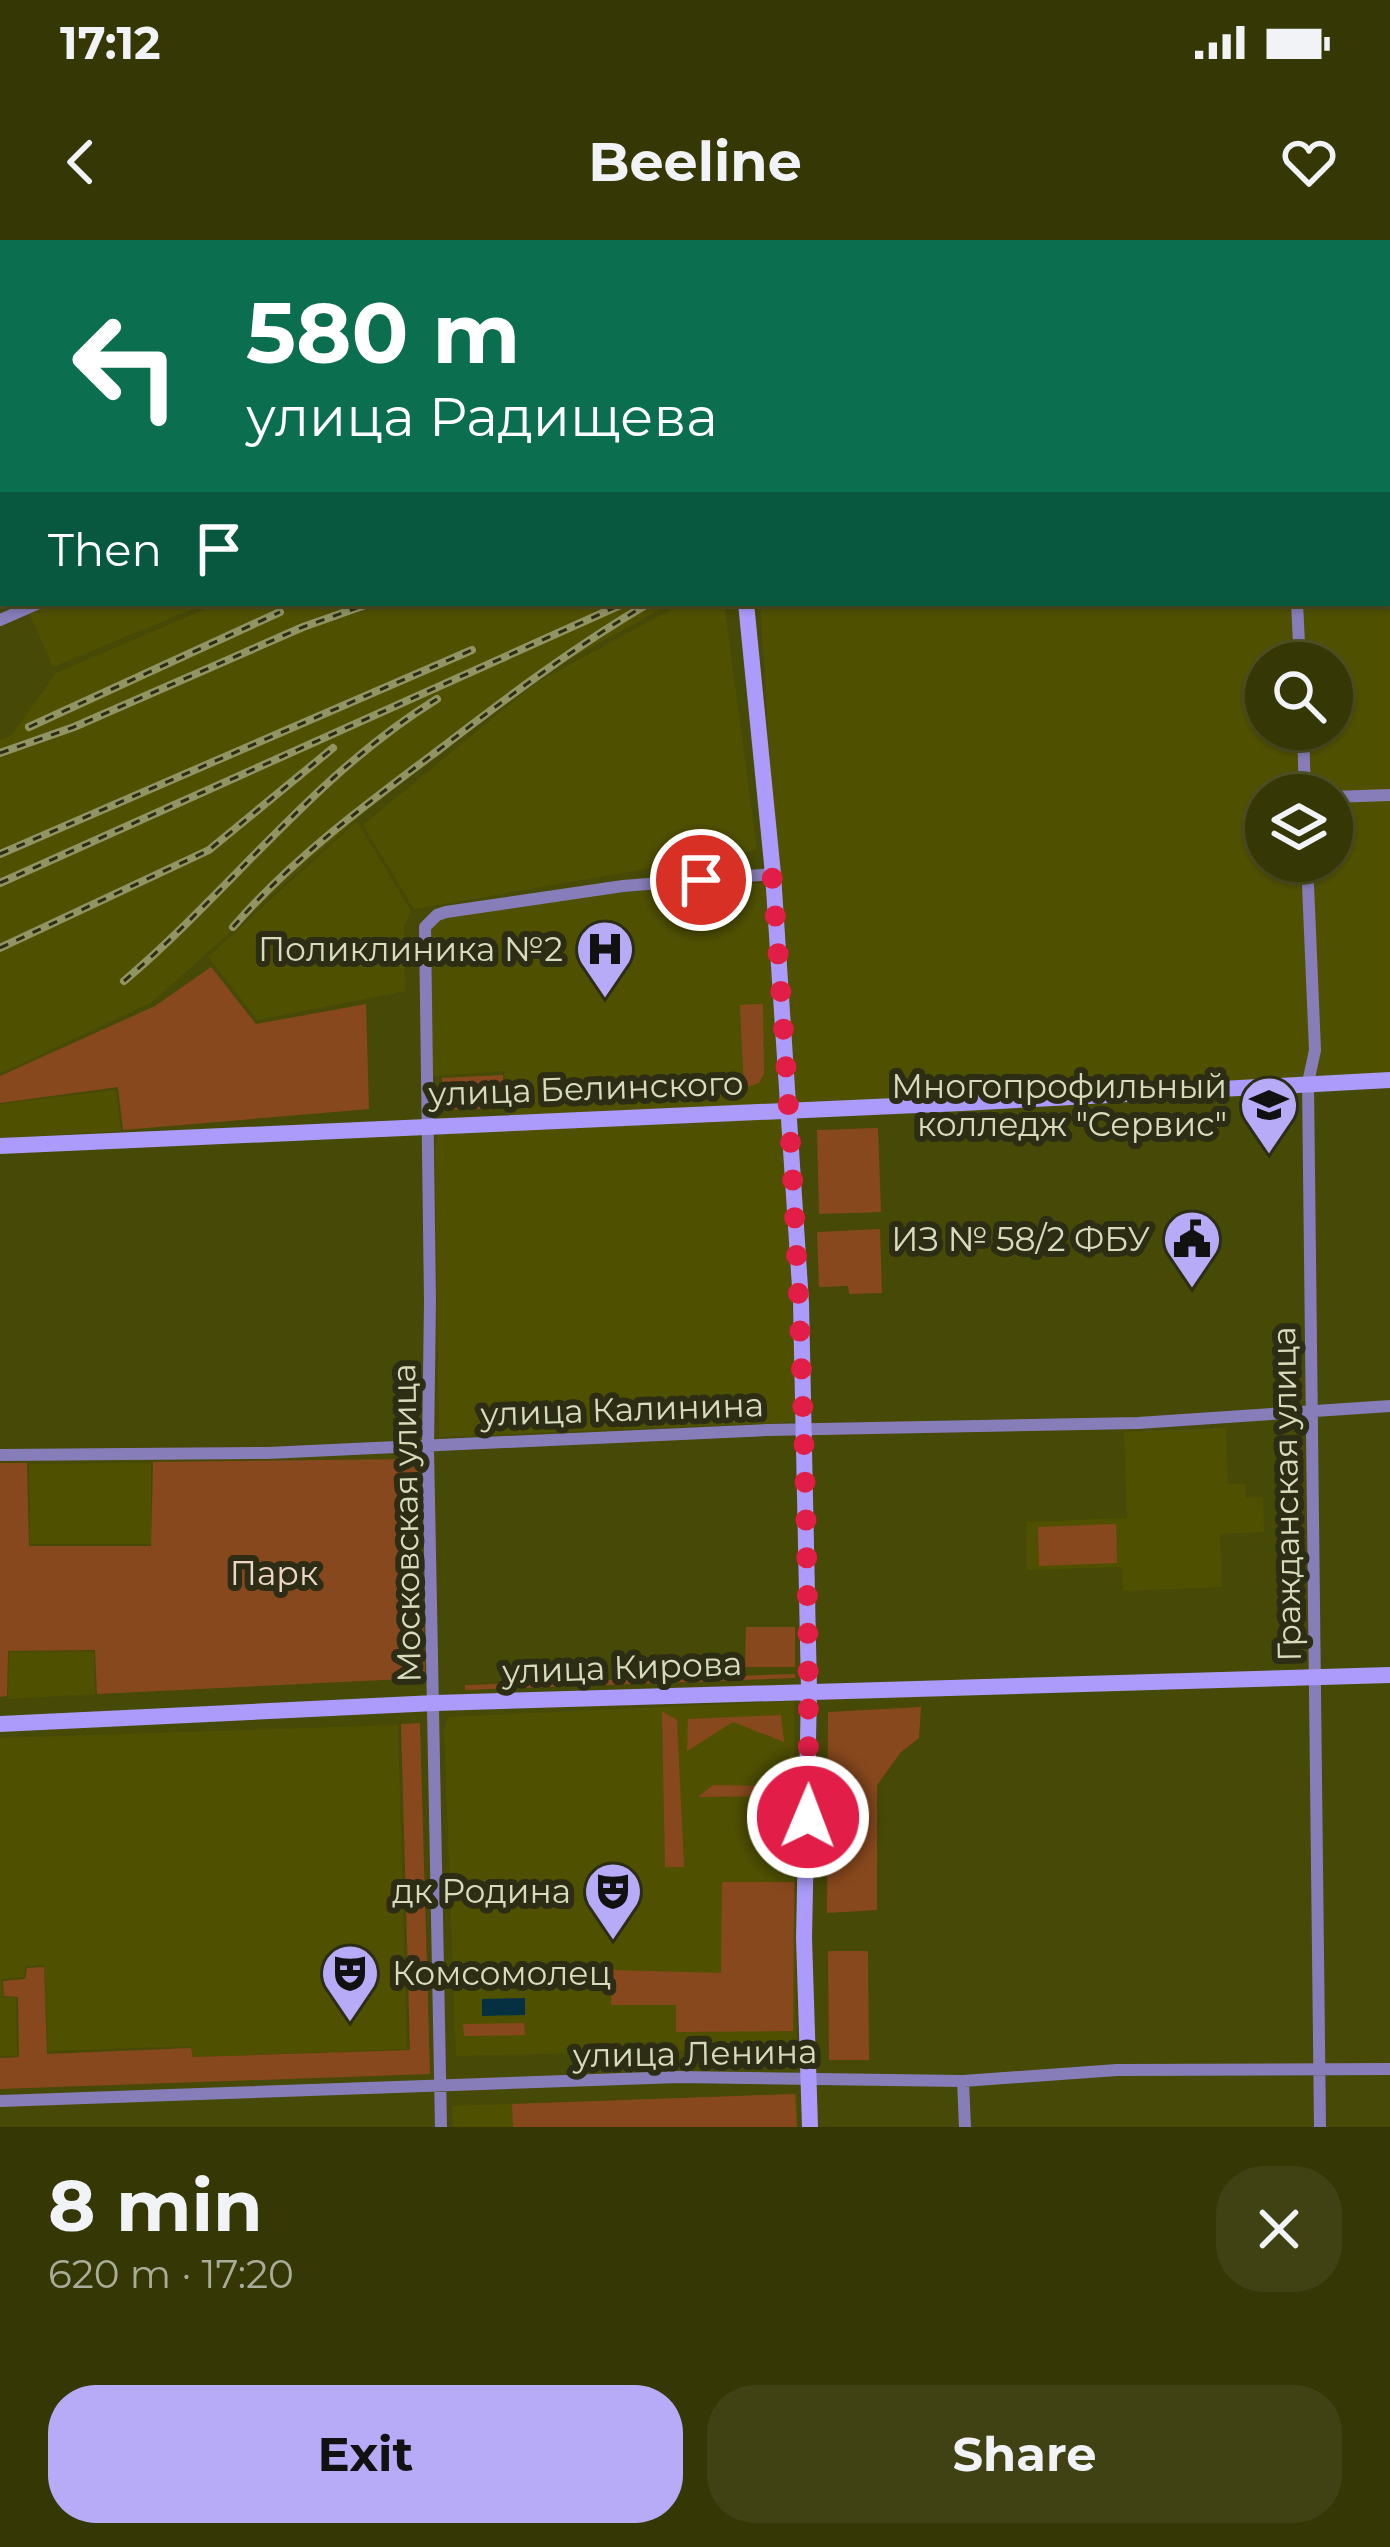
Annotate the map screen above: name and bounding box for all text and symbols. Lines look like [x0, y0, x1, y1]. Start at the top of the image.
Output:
text: 17:12 [60, 15, 161, 70]
icon: back [48, 129, 114, 195]
text: Beeline [588, 129, 802, 195]
icon: heart [1276, 129, 1342, 195]
text: 580 m [246, 282, 520, 384]
icon: left [48, 288, 204, 444]
text: улица Радищева [246, 384, 718, 450]
icon: arrive [186, 516, 252, 582]
text: Then [48, 522, 162, 577]
map controls [1245, 642, 1353, 882]
button: search [1245, 642, 1353, 750]
button: layers [1245, 774, 1353, 882]
pin [650, 829, 752, 931]
icon: arrive [668, 847, 734, 913]
hospital icon: Поликлиника №2 [574, 918, 636, 1000]
place label: Поликлиника №2 [258, 929, 563, 969]
street label: улица Белинского [427, 1063, 744, 1114]
place label: Многопрофильный колледж "Сервис" [891, 1066, 1227, 1144]
school or university icon: Многопрофильный колледж "Сервис" [1238, 1074, 1300, 1156]
public building icon: ИЗ № 58/2 ФБУ [1161, 1208, 1223, 1290]
place label: ИЗ № 58/2 ФБУ [891, 1219, 1151, 1259]
street label: Гражданская улица [1263, 1326, 1309, 1662]
street label: Московская улица [383, 1363, 429, 1683]
street label: улица Калинина [479, 1384, 764, 1434]
park label: Парк [230, 1553, 318, 1593]
street label: улица Кирова [500, 1643, 743, 1691]
position arrow [745, 1754, 871, 1880]
theatre icon: дк Родина [582, 1860, 644, 1942]
place label: дк Родина [392, 1871, 571, 1911]
theatre icon: Комсомолец [319, 1942, 381, 2024]
place label: Комсомолец [392, 1953, 611, 1993]
street label: улица Ленина [571, 2031, 818, 2075]
text: 8 min [48, 2161, 263, 2249]
button: close [1216, 2166, 1342, 2292]
text: 620 m · 17:20 [48, 2250, 294, 2298]
button: Exit [48, 2385, 683, 2523]
button: Share [707, 2385, 1342, 2523]

